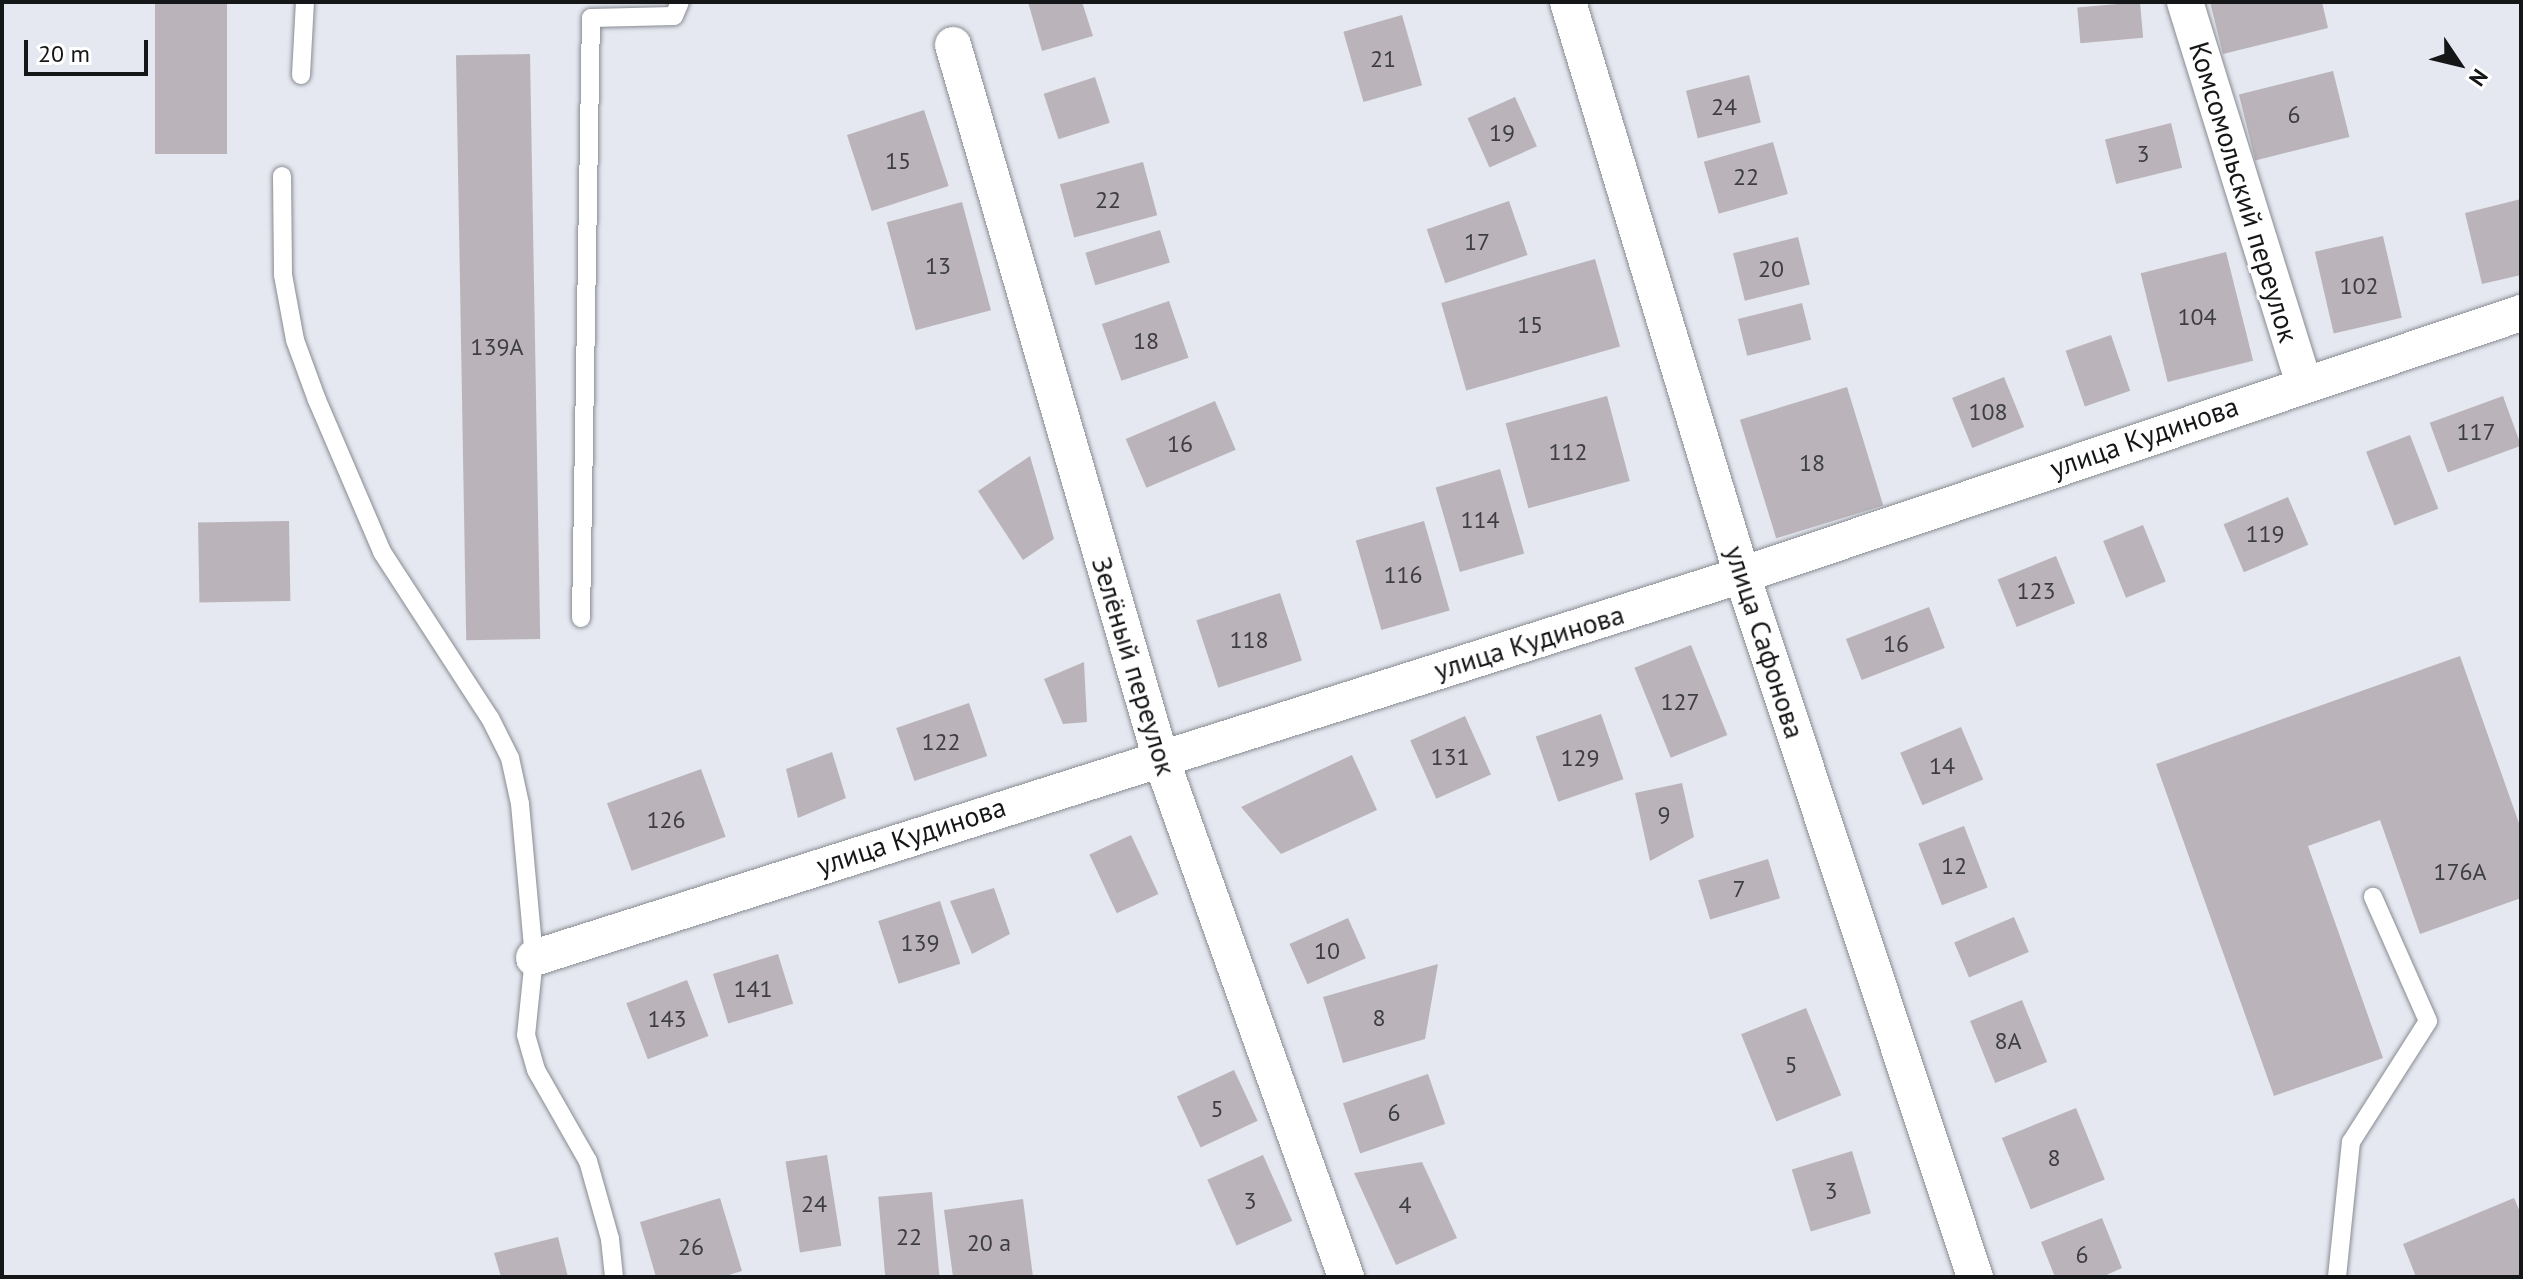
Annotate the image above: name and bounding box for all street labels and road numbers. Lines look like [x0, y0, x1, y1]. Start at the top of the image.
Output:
street label: Комсомольский переулок [2182, 38, 2306, 346]
street label: улица Кудинова [2045, 389, 2243, 485]
street label: улица Сафонова [1718, 541, 1812, 743]
street label: Зелёный переулок [1085, 553, 1183, 779]
street label: улица Кудинова [1430, 597, 1628, 687]
street label: улица Кудинова [812, 790, 1010, 882]

